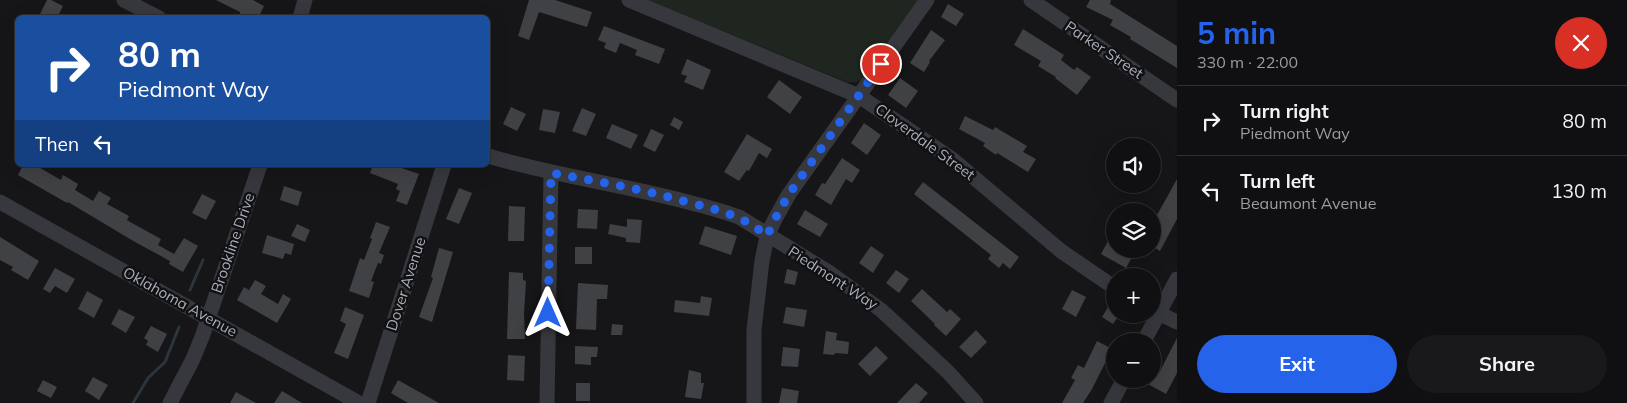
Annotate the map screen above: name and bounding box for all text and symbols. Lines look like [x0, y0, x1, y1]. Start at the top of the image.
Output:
text: 5 min [1197, 14, 1276, 52]
street label: Parker Street [1061, 16, 1147, 83]
button: close [1555, 17, 1607, 69]
text: 80 m [118, 32, 201, 76]
icon: right [35, 35, 100, 100]
pin [860, 43, 902, 85]
icon: arrive [867, 50, 895, 78]
text: 330 m · 22:00 [1197, 52, 1298, 72]
text: Piedmont Way [118, 75, 269, 103]
street label: Cloverdale Street [872, 99, 979, 184]
text: Turn right [1240, 99, 1329, 123]
icon: right [1197, 107, 1225, 135]
text: 80 m [1563, 109, 1607, 133]
text: Piedmont Way [1240, 123, 1350, 143]
icon: left [89, 130, 117, 158]
text: Then [35, 132, 79, 156]
map controls [1106, 138, 1161, 388]
button: sound [1106, 138, 1161, 193]
text: Turn left [1240, 169, 1315, 193]
icon: left [1197, 177, 1225, 205]
text: 130 m [1551, 179, 1607, 203]
street label: Brookline Drive [207, 190, 259, 295]
text: Beaumont Avenue [1240, 193, 1376, 213]
button: layers [1106, 203, 1161, 258]
street label: Dover Avenue [381, 235, 430, 333]
street label: Piedmont Way [785, 242, 882, 314]
street label: Oklahoma Avenue [120, 262, 241, 341]
button: + [1106, 268, 1161, 323]
position arrow [521, 286, 573, 338]
button: − [1106, 333, 1161, 388]
button: Exit [1197, 335, 1397, 393]
button: Share [1407, 335, 1607, 393]

